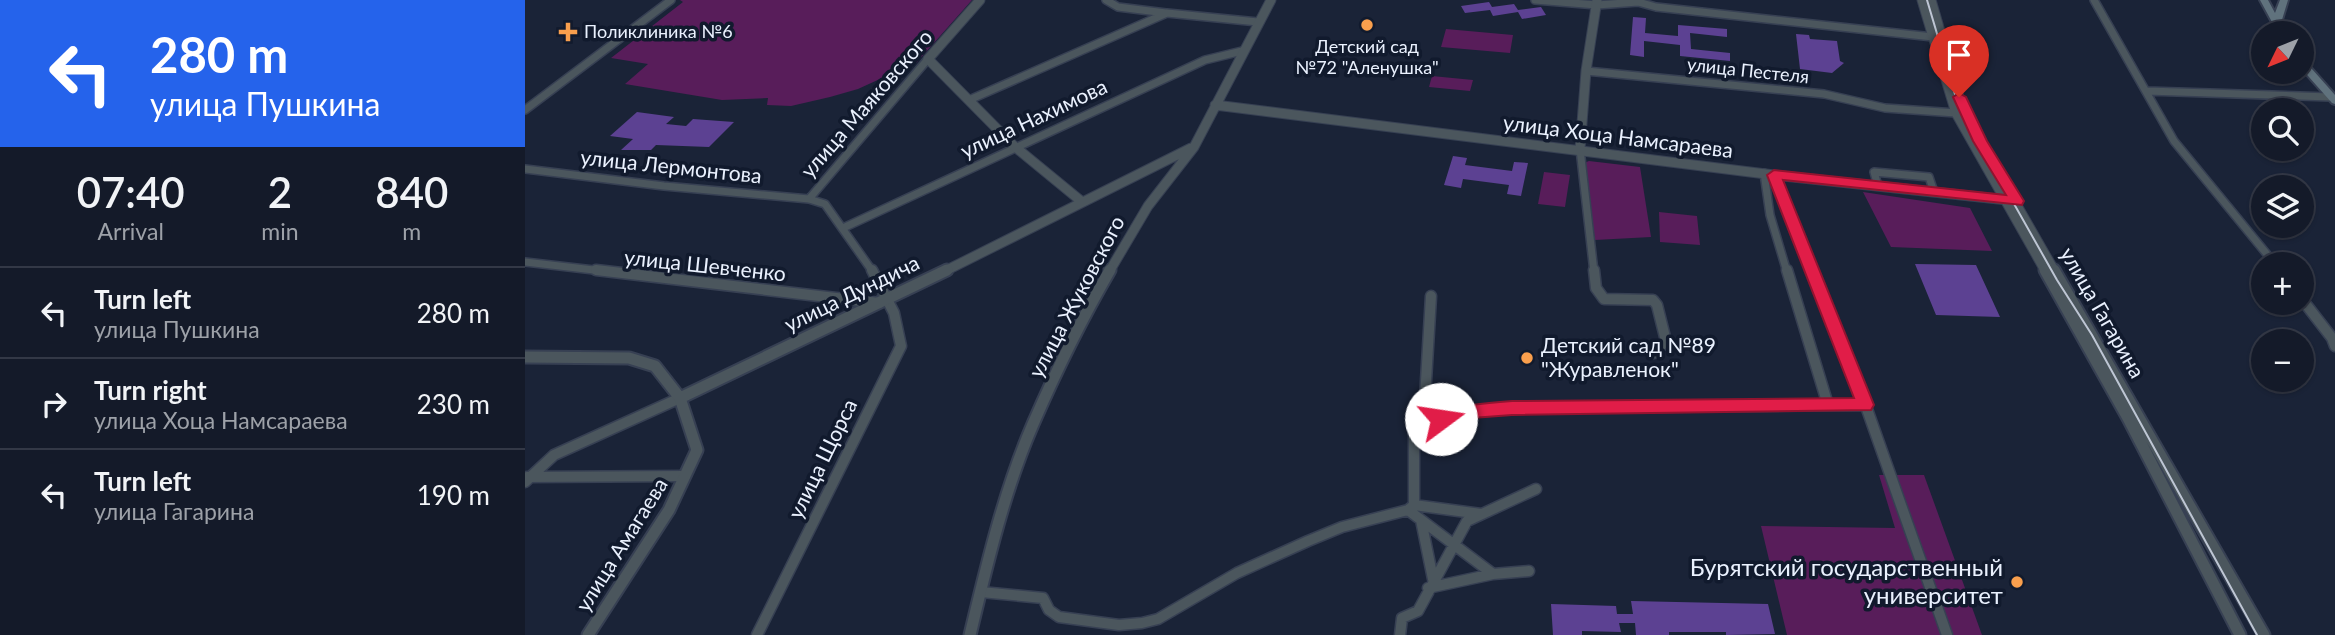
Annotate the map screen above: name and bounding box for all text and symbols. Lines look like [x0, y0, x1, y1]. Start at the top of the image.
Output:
marker: Детский сад №72 "Аленушка" [1359, 17, 1375, 33]
place label: Поликлиника №6 [584, 20, 733, 42]
north arrow [2251, 21, 2313, 84]
map controls [2251, 21, 2314, 392]
marker: Поликлиника №6 [558, 22, 578, 42]
street label: улица Маяковского [795, 24, 937, 182]
text: 280 m [150, 25, 288, 83]
pin [1929, 25, 1989, 97]
icon: left [35, 28, 126, 119]
place label: Детский сад №72 "Аленушка" [1295, 35, 1439, 78]
icon: arrive [1940, 36, 1978, 74]
street label: улица Пестеля [1686, 53, 1810, 87]
street label: улица Нахимова [956, 73, 1111, 163]
text: улица Пушкина [150, 84, 381, 123]
button: search [2251, 98, 2314, 161]
street label: улица Хоца Намсараева [1502, 109, 1735, 162]
street label: улица Лермонтова [579, 144, 763, 187]
text: 07:40 [77, 167, 185, 217]
text: 2 [268, 167, 292, 217]
text: 840 [375, 167, 448, 217]
button: layers [2251, 175, 2314, 238]
street label: улица Жуковского [1022, 211, 1129, 381]
text: Arrival [98, 217, 164, 245]
text: min [261, 217, 299, 245]
text: m [402, 217, 421, 245]
street label: улица Гагарина [2056, 243, 2151, 382]
street label: улица Шевченко [623, 244, 787, 285]
street label: улица Дундича [780, 249, 923, 336]
button: + [2251, 252, 2314, 315]
text: Turn left [94, 283, 191, 315]
icon: left [35, 294, 73, 332]
text: 280 m [417, 297, 490, 329]
text: улица Пушкина [94, 315, 260, 343]
button: − [2251, 329, 2314, 392]
place label: Детский сад №89 "Журавленок" [1541, 332, 1716, 381]
marker: Детский сад №89 "Журавленок" [1519, 350, 1535, 366]
text: Turn right [94, 374, 207, 406]
position arrow [1404, 382, 1478, 456]
icon: right [35, 385, 73, 423]
text: 230 m [417, 388, 490, 420]
street label: улица Щорса [782, 395, 861, 522]
text: улица Хоца Намсараева [94, 406, 348, 434]
text: Turn left [94, 465, 191, 497]
street label: улица Амагаева [570, 473, 672, 616]
icon: left [35, 476, 73, 514]
text: 190 m [417, 479, 490, 511]
text: улица Гагарина [94, 497, 254, 525]
place label: Бурятский государственный университет [1690, 552, 2003, 609]
marker: Бурятский государственный университет [2009, 574, 2025, 590]

